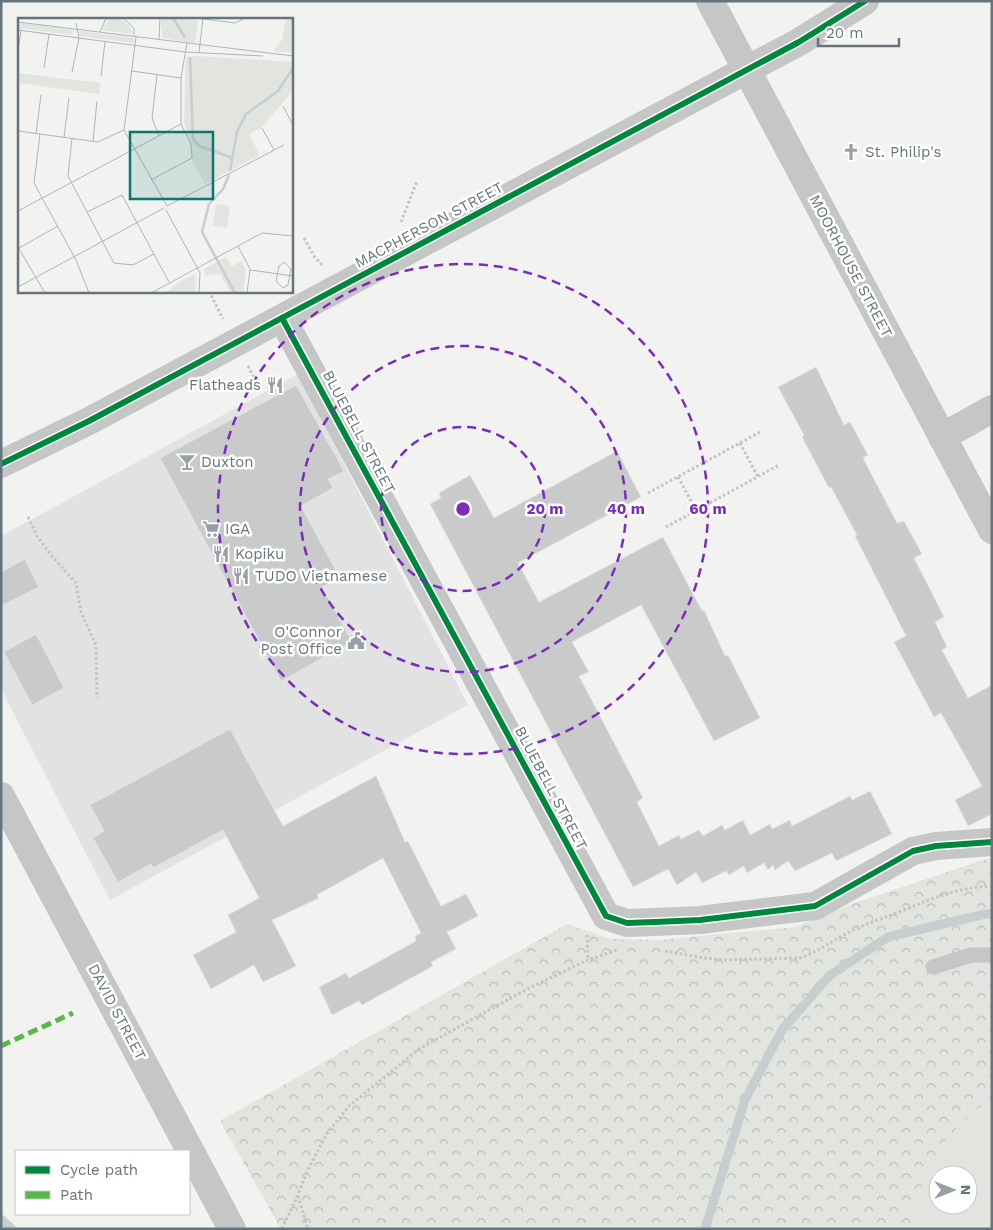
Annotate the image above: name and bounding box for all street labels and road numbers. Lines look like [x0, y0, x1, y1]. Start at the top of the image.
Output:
street label: MACPHERSON STREET [352, 178, 506, 272]
street label: MOORHOUSE STREET [806, 192, 896, 340]
street label: BLUEBELL STREET [319, 367, 399, 497]
street label: BLUEBELL STREET [511, 723, 591, 853]
street label: DAVID STREET [84, 961, 150, 1063]

